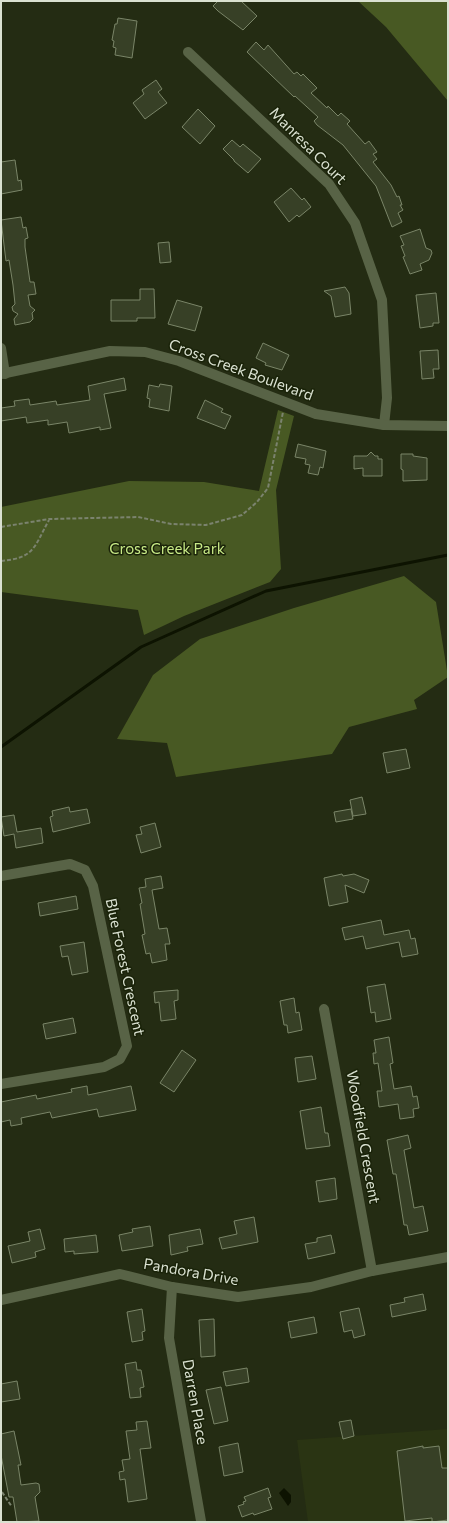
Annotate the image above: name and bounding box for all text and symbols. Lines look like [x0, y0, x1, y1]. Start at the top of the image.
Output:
street label: Manresa Court [266, 103, 351, 188]
street label: Cross Creek Boulevard [167, 335, 316, 404]
park label: Cross Creek Park [109, 539, 225, 557]
street label: Blue Forest Crescent [103, 896, 149, 1037]
street label: Woodfield Crescent [343, 1069, 385, 1205]
street label: Pandora Drive [142, 1254, 240, 1288]
street label: Darren Place [180, 1358, 212, 1446]

